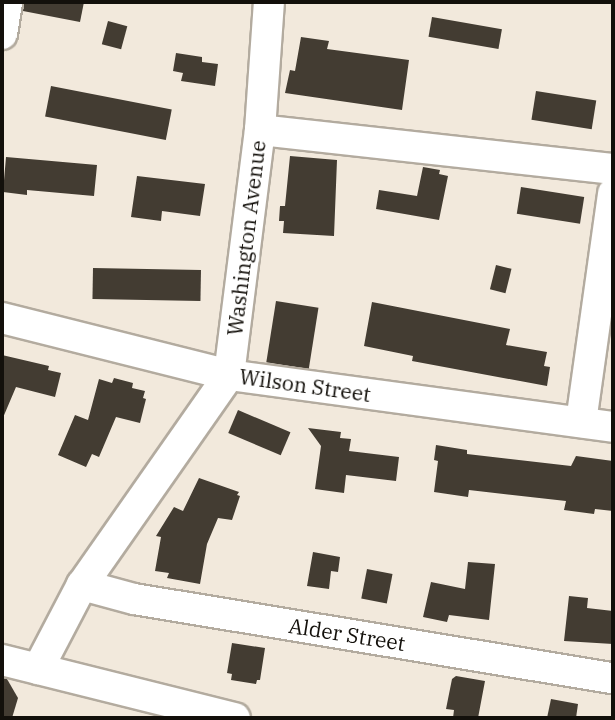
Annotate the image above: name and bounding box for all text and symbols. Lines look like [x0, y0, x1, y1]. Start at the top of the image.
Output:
street label: Washington Avenue [222, 139, 270, 337]
street label: Wilson Street [238, 363, 372, 407]
street label: Alder Street [287, 612, 407, 656]

